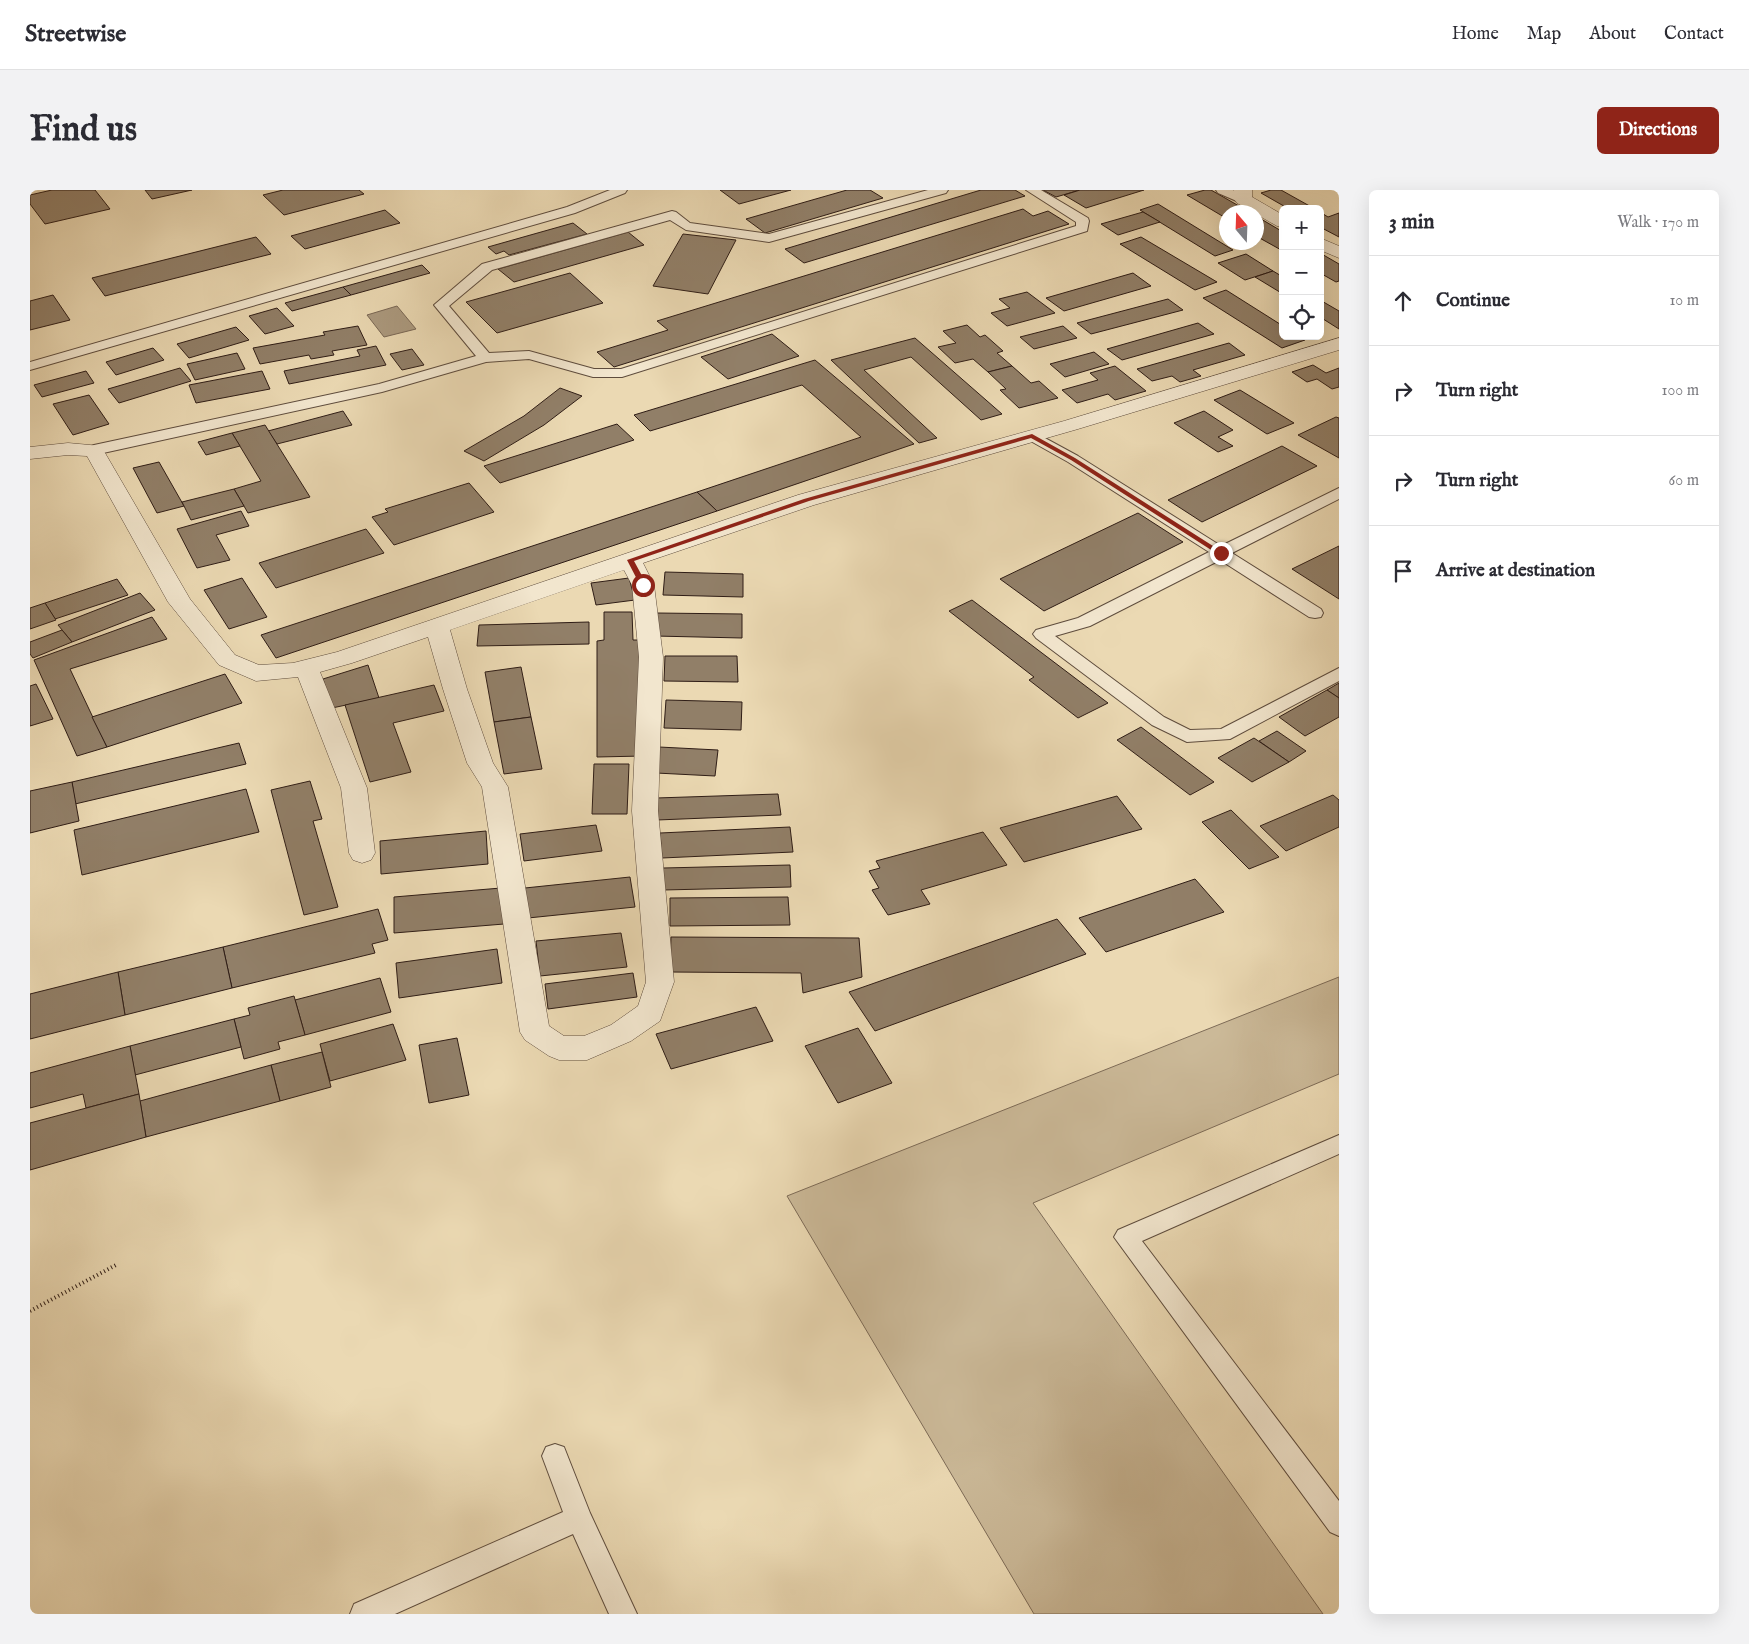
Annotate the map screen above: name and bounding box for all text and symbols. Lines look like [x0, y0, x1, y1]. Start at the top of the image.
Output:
text: Streetwise [25, 19, 126, 50]
text: Home [1452, 23, 1499, 46]
text: Map [1527, 23, 1561, 46]
text: About [1589, 23, 1636, 46]
text: Contact [1664, 23, 1724, 46]
button: Directions [1597, 107, 1719, 154]
text: Find us [30, 108, 137, 153]
north arrow [1219, 205, 1264, 250]
map controls [1279, 205, 1324, 340]
button: + [1279, 205, 1324, 250]
text: 3 min [1389, 209, 1434, 236]
text: Walk · 170 m [1617, 213, 1699, 233]
button: − [1279, 250, 1324, 295]
icon: ahead [1389, 287, 1417, 315]
text: Continue [1436, 289, 1510, 313]
text: 10 m [1669, 291, 1699, 311]
button: locate [1279, 295, 1324, 340]
icon: right [1389, 377, 1417, 405]
text: Turn right [1436, 379, 1518, 403]
text: 100 m [1662, 381, 1699, 401]
icon: right [1389, 467, 1417, 495]
text: Turn right [1436, 469, 1518, 493]
text: 60 m [1669, 471, 1699, 491]
route end [1210, 542, 1233, 565]
icon: arrive [1389, 557, 1417, 585]
text: Arrive at destination [1436, 559, 1595, 583]
route start [632, 574, 655, 597]

